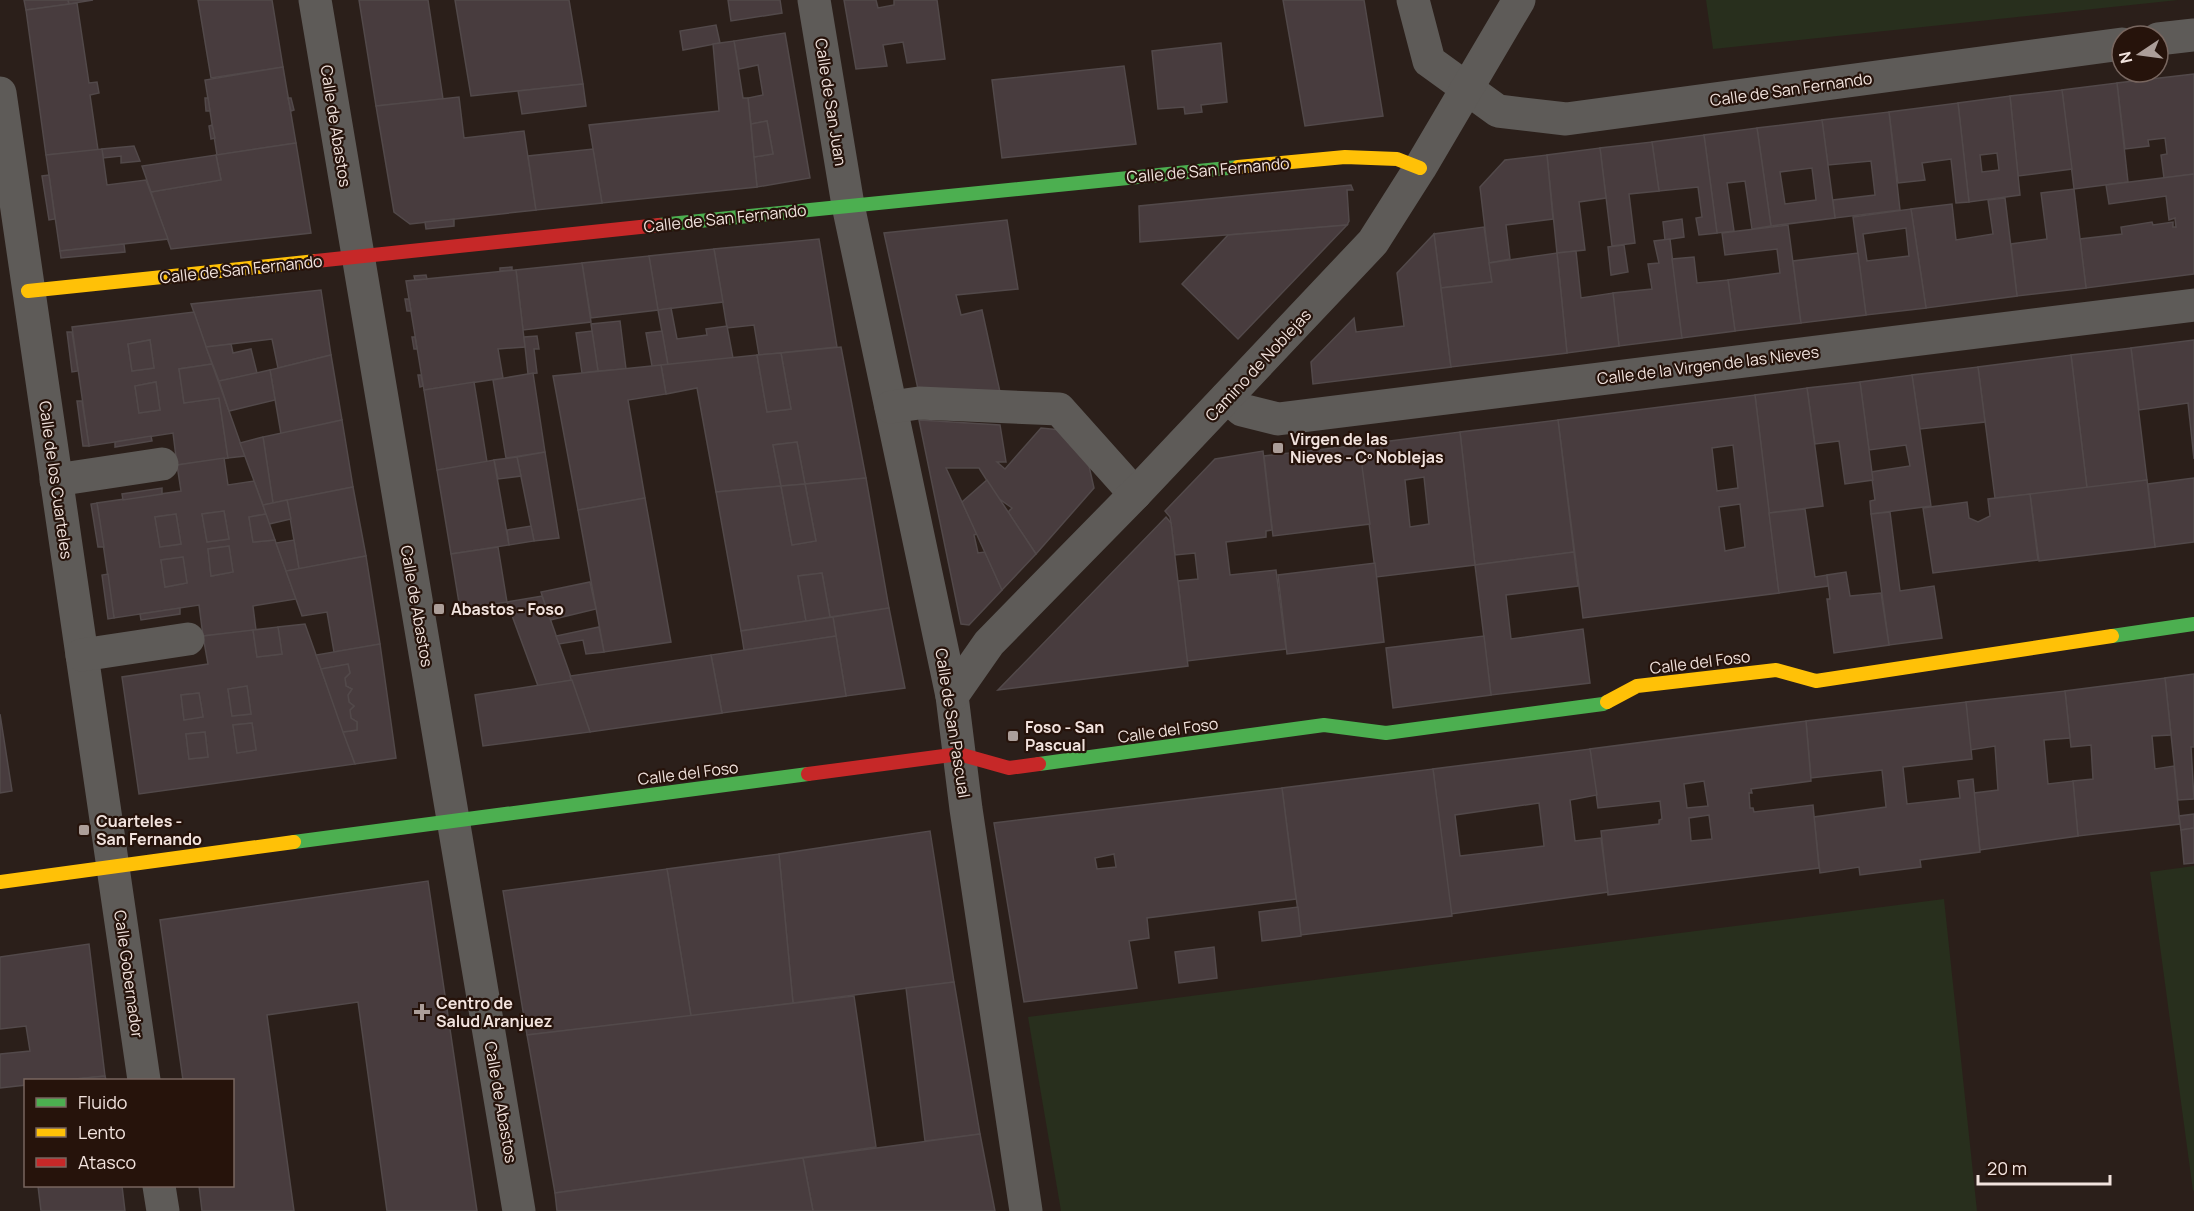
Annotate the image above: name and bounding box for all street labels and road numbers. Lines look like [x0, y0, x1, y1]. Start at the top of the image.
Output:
street label: Calle de San Juan [810, 36, 852, 168]
street label: Calle de Abastos [316, 63, 356, 189]
street label: Calle de San Fernando [1708, 67, 1874, 111]
street label: Calle de San Fernando [1126, 152, 1290, 188]
street label: Calle de San Fernando [643, 199, 807, 237]
street label: Calle de San Fernando [159, 250, 323, 288]
street label: Camino de Noblejas [1200, 304, 1316, 426]
street label: Calle de la Virgen de las Nieves [1596, 340, 1820, 390]
street label: Calle de los Cuarteles [34, 399, 78, 561]
street label: Calle de Abastos [395, 543, 439, 669]
street label: Calle del Foso [1648, 645, 1752, 679]
street label: Calle de San Pascual [930, 647, 976, 799]
street label: Calle del Foso [1116, 712, 1220, 748]
street label: Calle del Foso [636, 756, 740, 790]
street label: Calle Gobernador [109, 909, 149, 1040]
street label: Calle de Abastos [479, 1039, 523, 1165]

